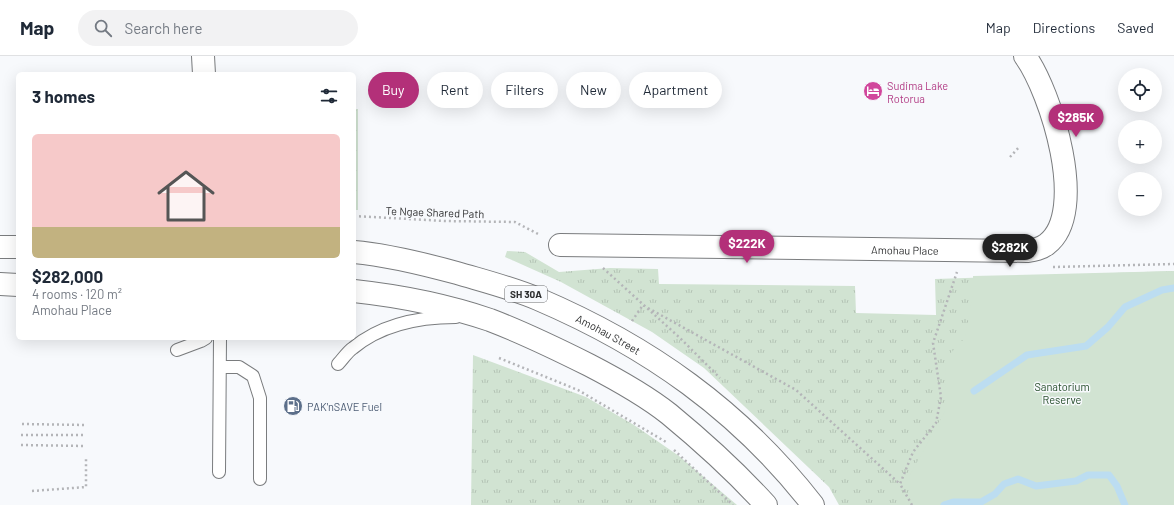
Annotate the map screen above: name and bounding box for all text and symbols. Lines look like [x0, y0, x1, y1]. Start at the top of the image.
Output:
search box [78, 10, 358, 46]
text: Map [20, 16, 54, 39]
icon: search [92, 17, 114, 39]
text: Search here [124, 19, 202, 37]
text: Map [986, 19, 1011, 36]
text: Directions [1033, 19, 1095, 36]
text: Saved [1117, 19, 1154, 36]
map controls [1118, 68, 1162, 216]
button: locate [1118, 68, 1162, 112]
chip: Buy [368, 72, 419, 108]
chip: Rent [427, 72, 483, 108]
chip: Filters [491, 72, 558, 108]
chip: New [566, 72, 621, 108]
chip: Apartment [629, 72, 722, 108]
place label: Sudima Lake Rotorua [887, 79, 948, 105]
hotel icon: Sudima Lake Rotorua [862, 80, 884, 102]
icon: filters [318, 85, 340, 107]
text: 3 homes [32, 86, 95, 106]
pin: $285K [1048, 104, 1104, 138]
text: $285K [1058, 109, 1094, 125]
button: + [1118, 120, 1162, 164]
icon: home [150, 160, 222, 232]
button: − [1118, 172, 1162, 216]
street label: Te Ngae Shared Path [386, 204, 485, 220]
pin: $222K [719, 230, 775, 264]
pin: $282K [982, 234, 1038, 268]
text: $222K [728, 235, 766, 251]
text: $282K [991, 239, 1029, 255]
street label: Amohau Place [871, 242, 939, 256]
text: $282,000 [32, 266, 103, 286]
text: 4 rooms · 120 m² [32, 286, 122, 302]
road number: SH 30A [505, 286, 547, 302]
text: Amohau Place [32, 302, 112, 318]
street label: Amohau Street [574, 311, 643, 357]
park label: Sanatorium Reserve [1034, 380, 1090, 406]
fuel station icon: PAK'nSAVE Fuel [282, 395, 304, 417]
place label: PAK'nSAVE Fuel [307, 400, 382, 413]

